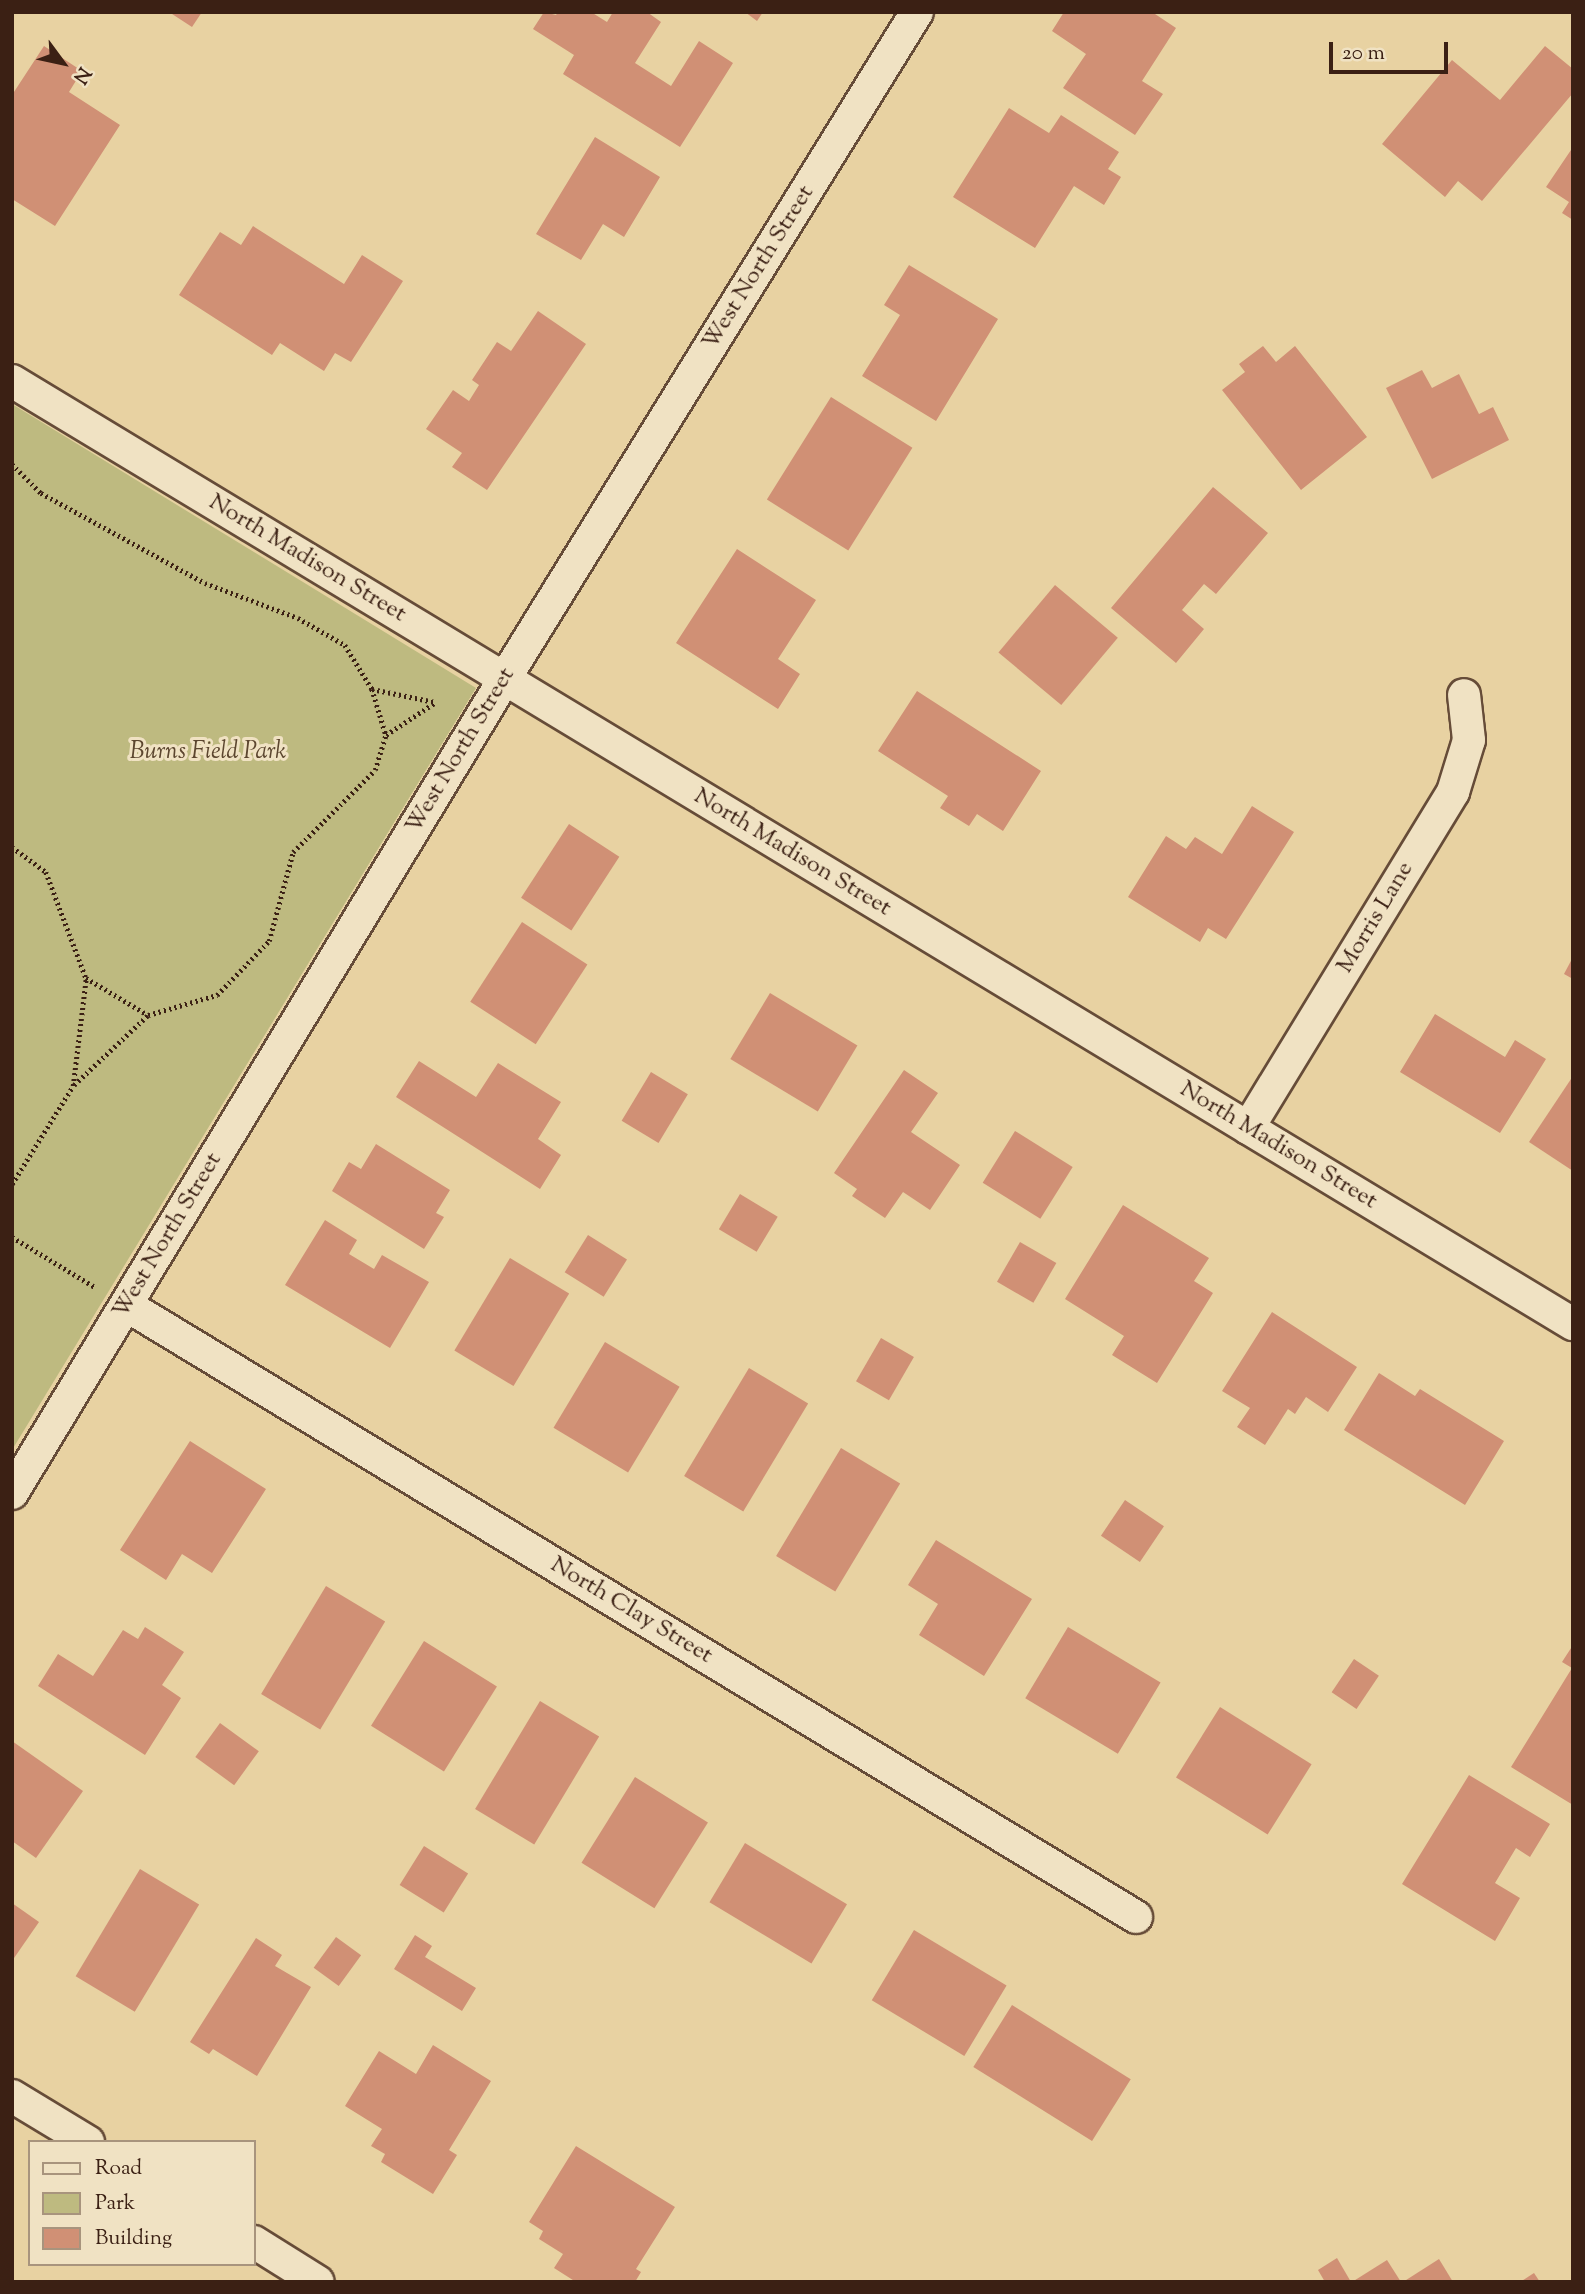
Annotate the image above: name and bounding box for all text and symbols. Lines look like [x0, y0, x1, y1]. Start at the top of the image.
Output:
north arrow [28, 28, 98, 98]
scale bar [1333, 28, 1452, 72]
text: 20 m [1342, 39, 1385, 69]
text: N [66, 61, 96, 88]
street label: West North Street [697, 180, 821, 356]
street label: North Madison Street [203, 489, 411, 629]
street label: West North Street [400, 663, 522, 839]
park label: Burns Field Park [130, 739, 286, 767]
street label: North Madison Street [688, 783, 896, 923]
street label: Morris Lane [1332, 857, 1420, 979]
street label: North Madison Street [1174, 1076, 1382, 1216]
street label: West North Street [107, 1148, 229, 1324]
street label: North Clay Street [545, 1551, 717, 1671]
legend [28, 2140, 256, 2266]
text: Road [95, 2154, 142, 2184]
text: Park [95, 2189, 135, 2219]
text: Building [95, 2224, 172, 2254]

